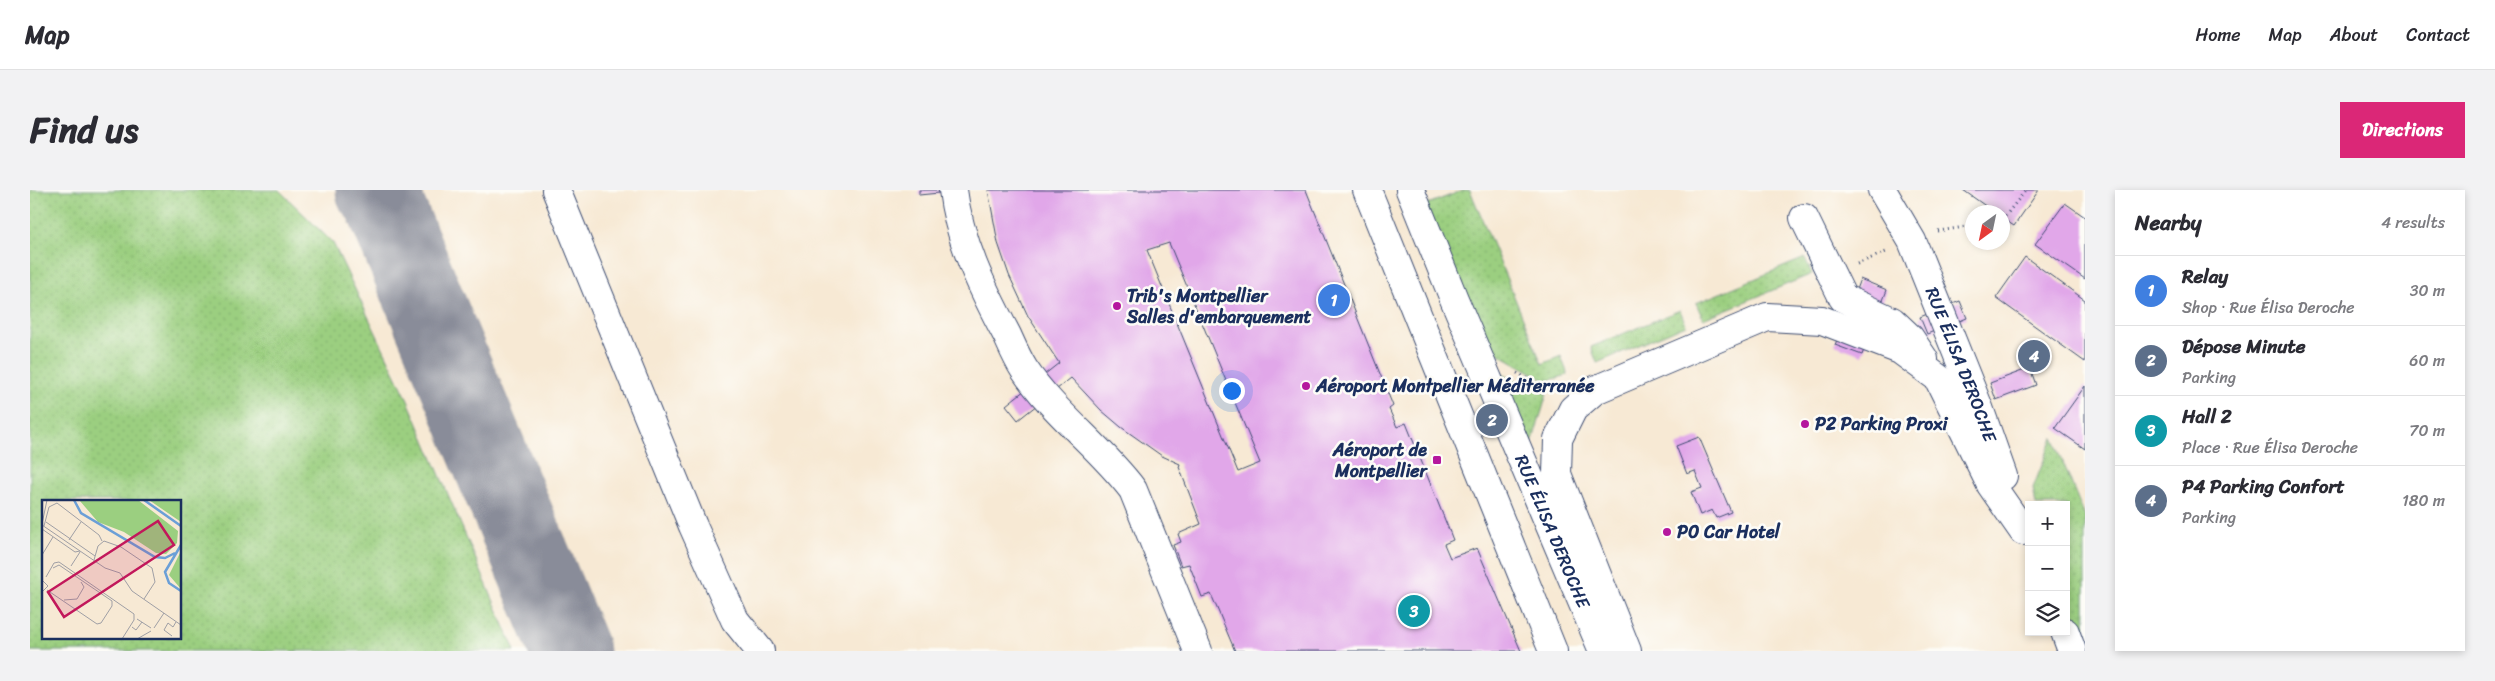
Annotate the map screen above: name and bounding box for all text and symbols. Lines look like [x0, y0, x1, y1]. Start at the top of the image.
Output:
text: Map [25, 14, 69, 56]
text: Home [2196, 19, 2241, 51]
text: Map [2269, 19, 2302, 51]
text: About [2330, 19, 2378, 51]
text: Contact [2406, 19, 2470, 51]
text: Find us [30, 99, 138, 161]
button: Directions [2340, 102, 2465, 158]
text: Nearby [2135, 204, 2201, 242]
north arrow [1965, 205, 2010, 250]
text: 4 results [2381, 208, 2445, 237]
text: Relay [2182, 260, 2228, 293]
text: 1 [2148, 276, 2154, 305]
text: 30 m [2410, 276, 2445, 305]
place label: Trib's Montpellier Salles d'embarquement [1126, 280, 1312, 333]
pin: 1 [1318, 281, 1350, 319]
street label: RUE ÉLISA DEROCHE [1916, 282, 2006, 447]
text: Shop · Rue Élisa Deroche [2182, 293, 2355, 322]
marker: Trib's Montpellier Salles d'embarquement [1111, 300, 1123, 312]
text: Dépose Minute [2182, 330, 2306, 363]
pin: 4 [2018, 337, 2050, 375]
text: 2 [2146, 346, 2156, 375]
text: 60 m [2409, 346, 2445, 375]
text: Parking [2182, 363, 2236, 392]
place label: Aéroport Montpellier Méditerranée [1315, 370, 1595, 402]
your location [1219, 378, 1245, 404]
marker: Aéroport Montpellier Méditerranée [1300, 380, 1312, 392]
text: Hall 2 [2182, 400, 2232, 433]
pin: 2 [1476, 401, 1508, 439]
place label: P2 Parking Proxi [1815, 408, 1948, 440]
text: 3 [2147, 416, 2155, 445]
text: 70 m [2409, 416, 2445, 445]
marker: P2 Parking Proxi [1799, 418, 1811, 430]
text: Place · Rue Élisa Deroche [2182, 433, 2358, 462]
place label: Aéroport de Montpellier [1332, 434, 1429, 487]
street label: RUE ÉLISA DEROCHE [1506, 450, 1600, 614]
marker: Aéroport de Montpellier [1431, 454, 1443, 466]
text: P4 Parking Confort [2182, 470, 2345, 503]
text: 4 [2146, 486, 2156, 515]
text: 180 m [2402, 486, 2445, 515]
inset map [42, 500, 181, 638]
map controls [2025, 501, 2070, 636]
button: + [2025, 501, 2070, 546]
text: Parking [2182, 503, 2236, 532]
place label: P0 Car Hotel [1677, 516, 1781, 548]
marker: P0 Car Hotel [1661, 526, 1673, 538]
button: − [2025, 546, 2070, 591]
button: layers [2025, 591, 2070, 636]
pin: 3 [1398, 592, 1430, 630]

